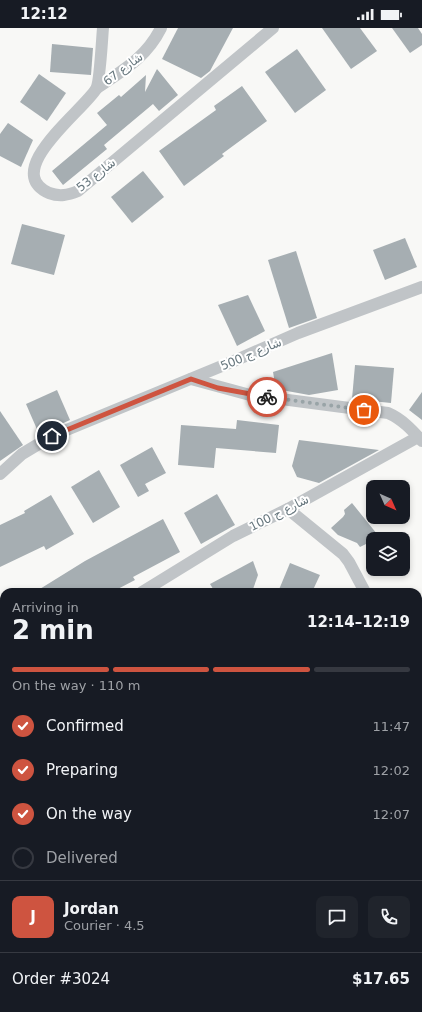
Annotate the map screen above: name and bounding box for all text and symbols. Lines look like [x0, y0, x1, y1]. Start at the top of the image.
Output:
text: 12:12 [20, 5, 68, 23]
street label: شارع 67 [101, 50, 146, 89]
street label: شارع 53 [74, 155, 119, 195]
street label: شارع ج 500 [218, 335, 284, 374]
courier [247, 377, 287, 417]
icon: bike [256, 386, 278, 408]
pin [347, 393, 381, 427]
icon: bag [353, 399, 375, 421]
pin [35, 419, 69, 453]
icon: home [41, 425, 63, 447]
north arrow [366, 480, 410, 524]
map controls [366, 480, 410, 576]
street label: شارع ج 100 [247, 492, 312, 535]
button: layers [366, 532, 410, 576]
text: Arriving in [12, 600, 79, 615]
text: 12:14–12:19 [307, 613, 410, 631]
text: 2 min [12, 615, 94, 645]
text: On the way · 110 m [12, 678, 140, 693]
icon: check [12, 715, 34, 737]
text: Confirmed [46, 717, 124, 735]
text: 11:47 [373, 719, 410, 734]
icon: check [12, 759, 34, 781]
text: Preparing [46, 761, 118, 779]
text: 12:02 [373, 763, 410, 778]
icon: check [12, 803, 34, 825]
text: On the way [46, 805, 132, 823]
text: 12:07 [373, 807, 410, 822]
text: Delivered [46, 849, 118, 867]
button: chat [316, 896, 358, 938]
button: phone [368, 896, 410, 938]
text: Jordan [64, 900, 119, 918]
text: J [30, 908, 36, 926]
text: Courier · 4.5 [64, 918, 145, 933]
text: Order #3024 [12, 970, 110, 988]
text: $17.65 [352, 970, 410, 988]

